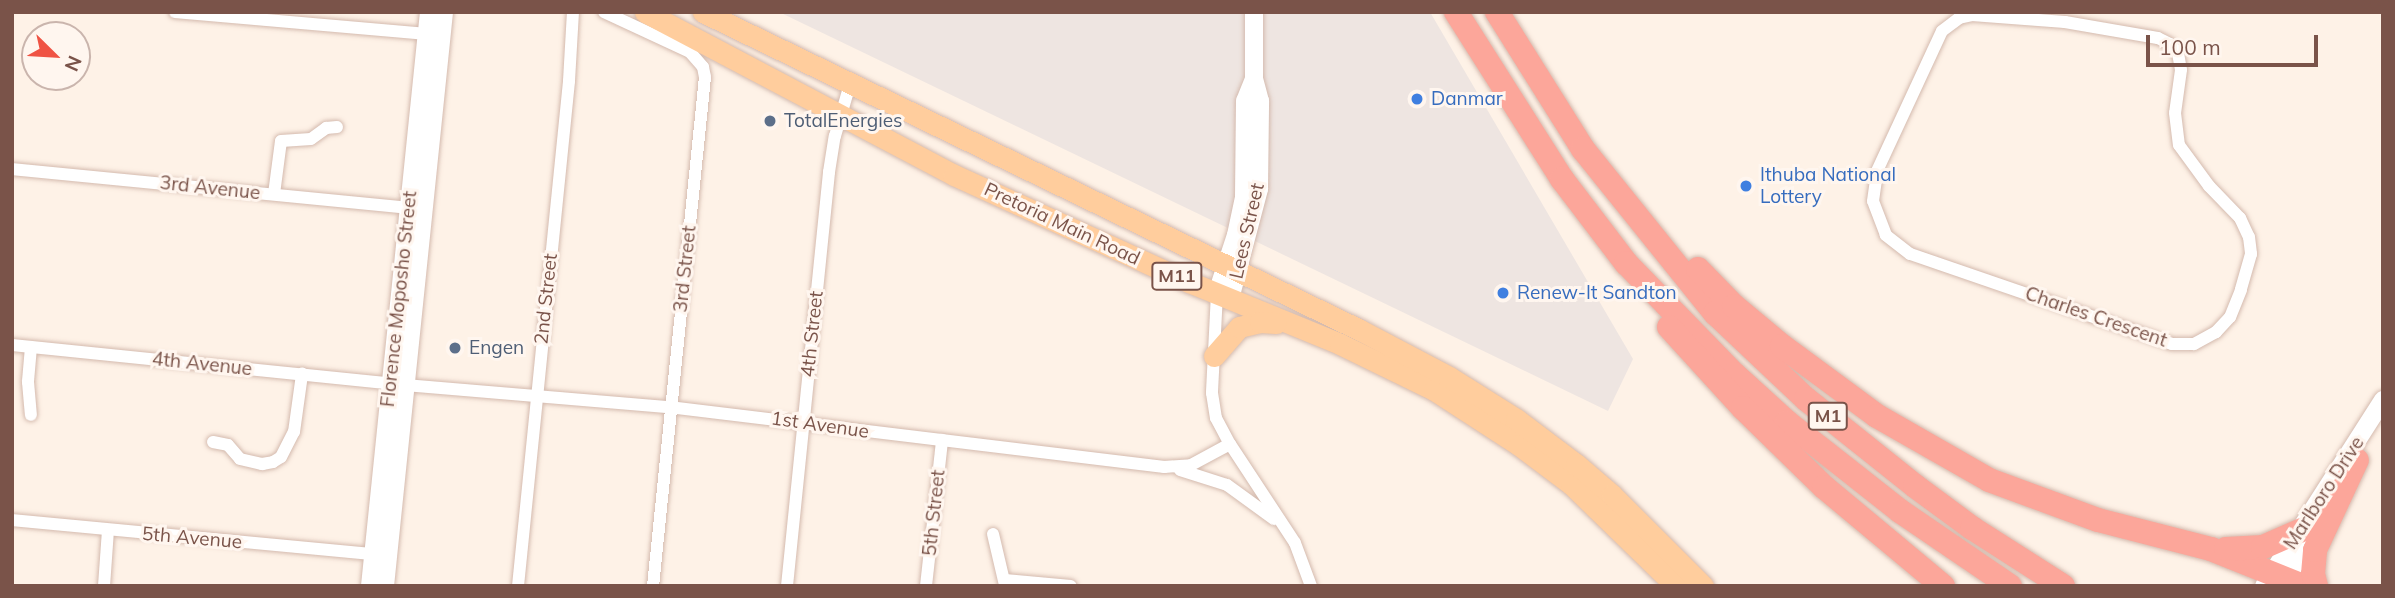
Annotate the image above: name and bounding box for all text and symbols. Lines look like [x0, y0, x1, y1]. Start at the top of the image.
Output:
north arrow [21, 21, 91, 91]
scale bar [2150, 21, 2322, 65]
text: 100 m [2159, 34, 2221, 60]
text: N [59, 52, 87, 75]
place label: Danmar [1431, 88, 1503, 110]
marker: Danmar [1409, 91, 1425, 107]
place label: TotalEnergies [784, 110, 903, 132]
marker: TotalEnergies [762, 113, 778, 129]
place label: Ithuba National Lottery [1760, 164, 1896, 208]
street label: 3rd Avenue [159, 171, 261, 205]
street label: Pretoria Main Road [980, 178, 1144, 270]
marker: Ithuba National Lottery [1738, 178, 1754, 194]
street label: Lees Street [1225, 181, 1269, 281]
street label: Florence Moposho Street [376, 190, 422, 408]
street label: 3rd Street [669, 225, 701, 313]
street label: 2nd Street [530, 252, 562, 346]
road number: M11 [1151, 262, 1203, 290]
place label: Renew-It Sandton [1517, 282, 1677, 304]
street label: Charles Crescent [2022, 282, 2170, 352]
marker: Renew-It Sandton [1495, 285, 1511, 301]
street label: 4th Street [796, 290, 828, 378]
place label: Engen [469, 337, 524, 359]
marker: Engen [447, 340, 463, 356]
street label: 4th Avenue [151, 347, 253, 381]
road number: M1 [1807, 402, 1849, 430]
street label: 1st Avenue [770, 407, 870, 443]
street label: Marlboro Drive [2279, 432, 2369, 554]
street label: 5th Street [918, 469, 950, 557]
street label: 5th Avenue [141, 522, 243, 554]

